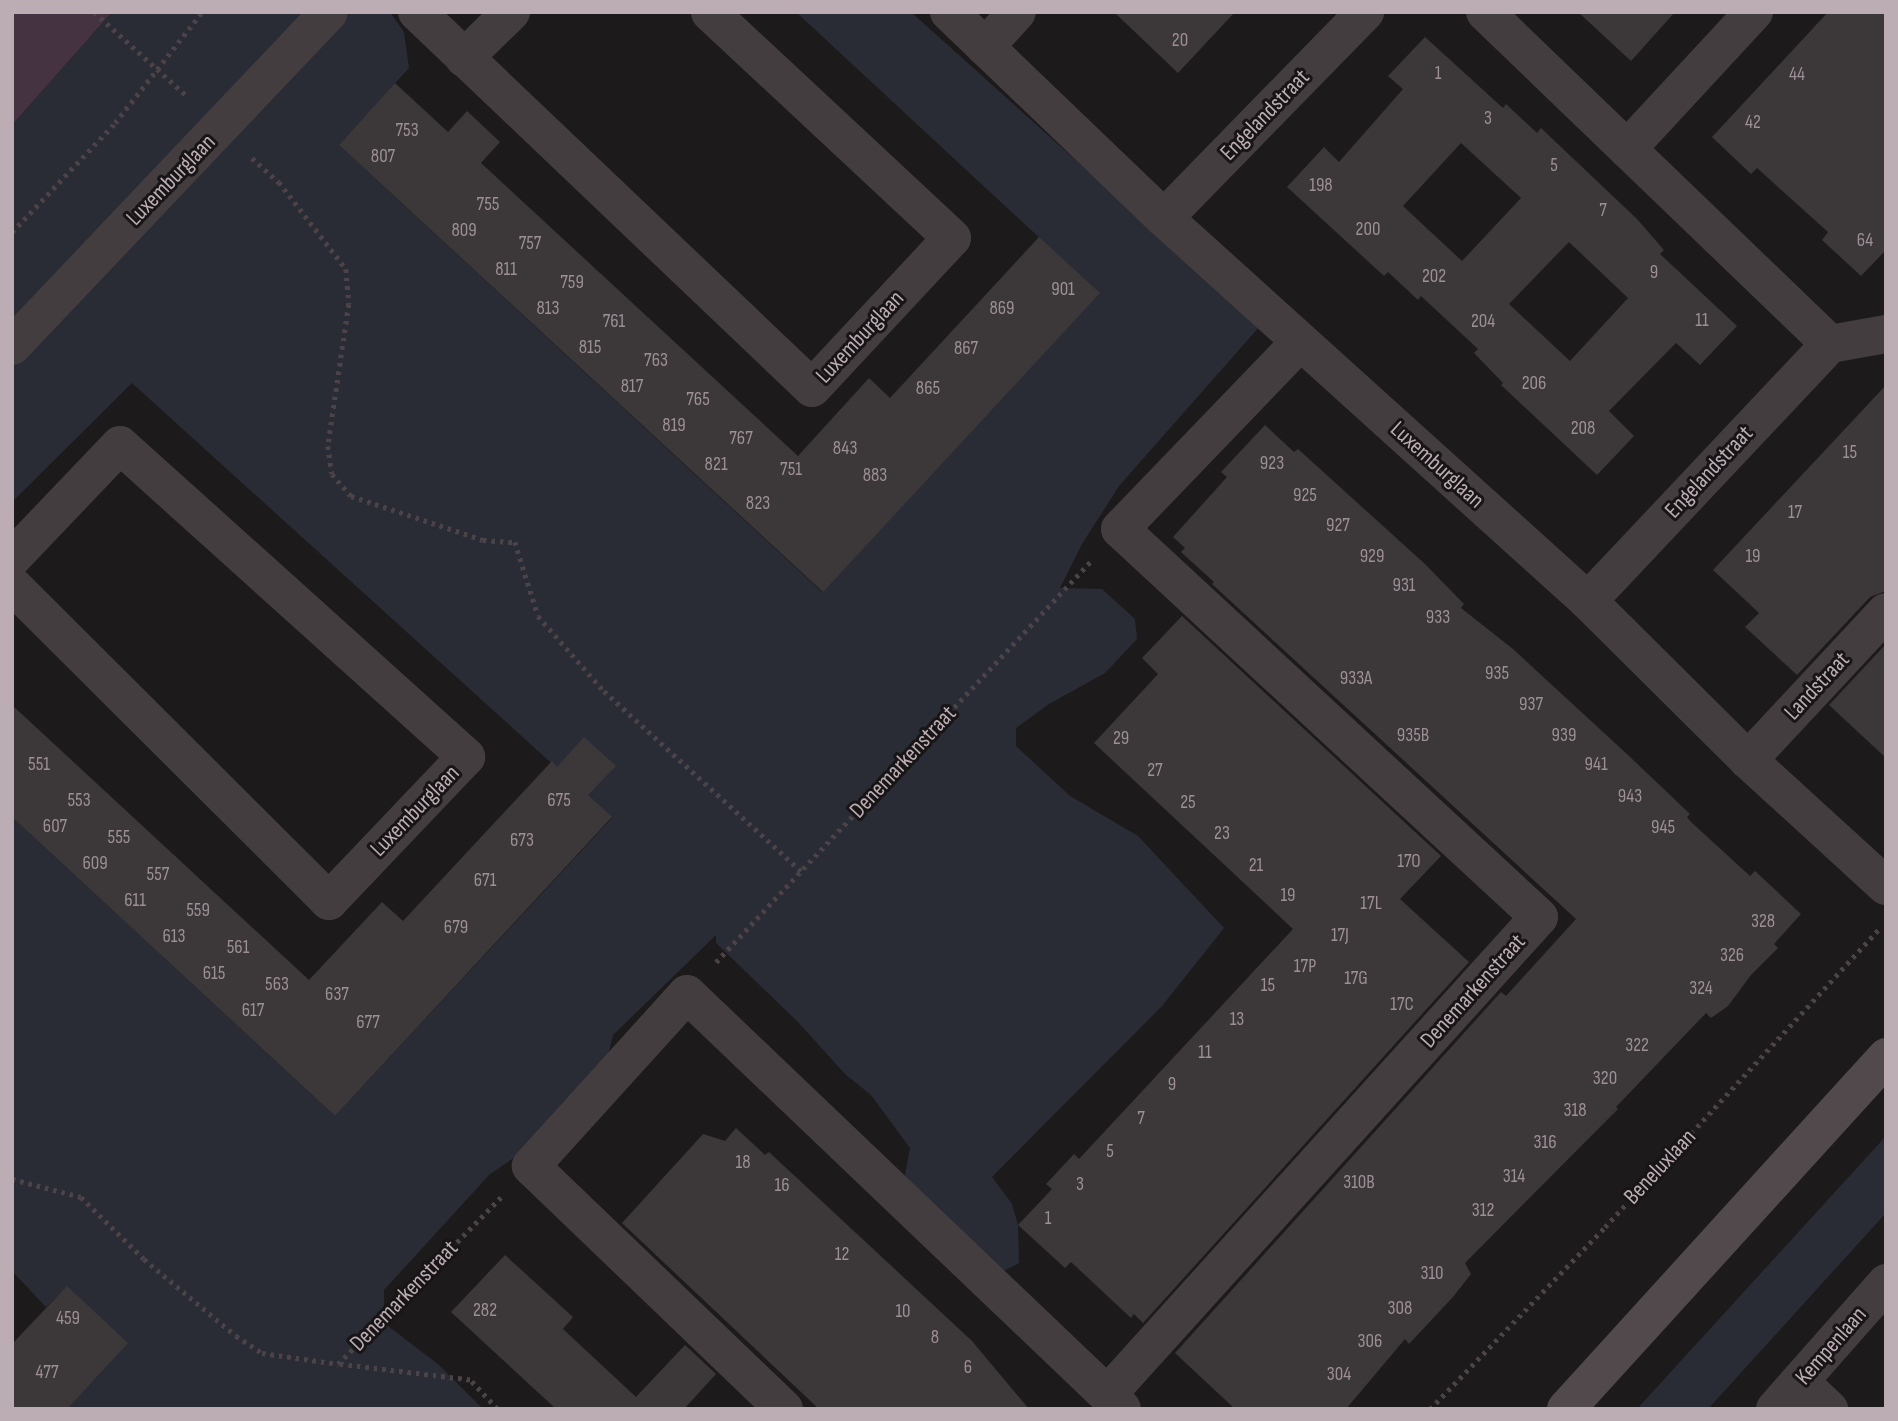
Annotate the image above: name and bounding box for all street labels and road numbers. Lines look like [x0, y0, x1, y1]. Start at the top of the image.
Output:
street label: Engelandstraat [1215, 64, 1315, 166]
street label: Luxemburglaan [121, 129, 221, 231]
street label: Luxemburglaan [810, 285, 910, 389]
street label: Luxemburglaan [1384, 416, 1490, 514]
street label: Engelandstraat [1659, 420, 1759, 524]
street label: Landstraat [1779, 646, 1855, 726]
street label: Denemarkenstraat [844, 700, 962, 824]
street label: Luxemburglaan [365, 760, 465, 862]
street label: Denemarkenstraat [1415, 928, 1531, 1054]
street label: Beneluxlaan [1618, 1124, 1702, 1210]
street label: Denemarkenstraat [344, 1235, 464, 1357]
street label: Kempenlaan [1790, 1301, 1872, 1391]

